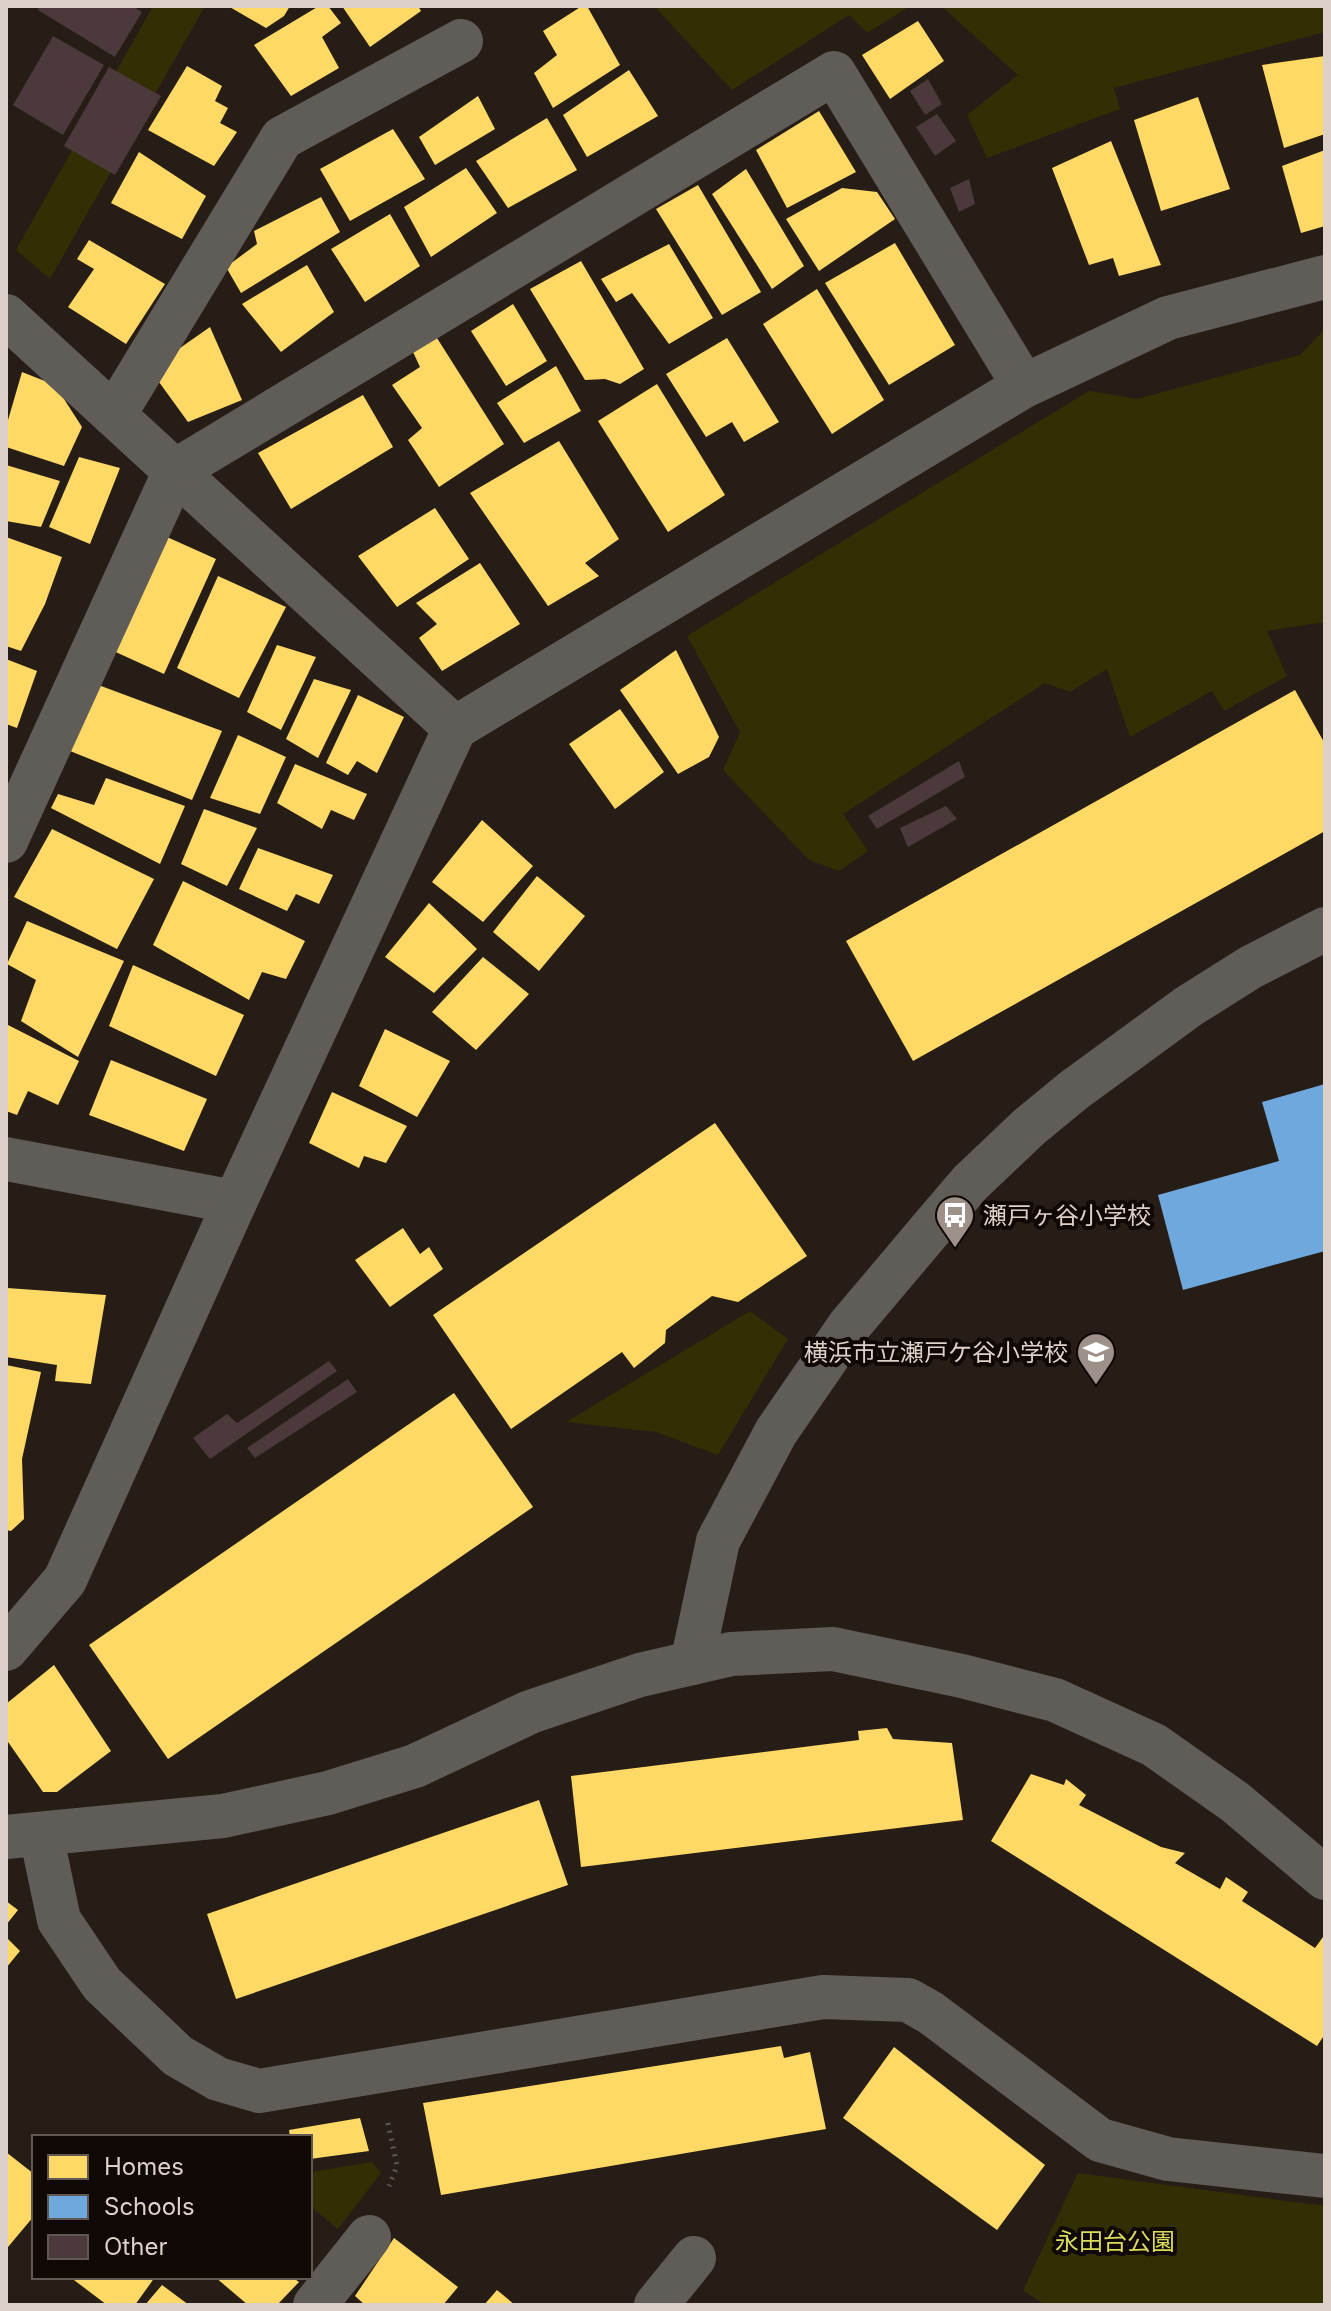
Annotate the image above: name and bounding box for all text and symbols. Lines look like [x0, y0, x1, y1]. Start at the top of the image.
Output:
bus stop icon: 瀬戸ヶ谷小学校 [934, 1194, 976, 1249]
place label: 瀬戸ヶ谷小学校 [983, 1201, 1151, 1230]
school or university icon: 横浜市立瀬戸ケ谷小学校 [1075, 1331, 1117, 1386]
place label: 横浜市立瀬戸ケ谷小学校 [804, 1338, 1068, 1367]
legend [32, 2135, 312, 2279]
text: Homes [104, 2152, 184, 2181]
text: Schools [104, 2192, 195, 2221]
park label: 永田台公園 [1055, 2227, 1175, 2256]
text: Other [104, 2232, 167, 2261]

